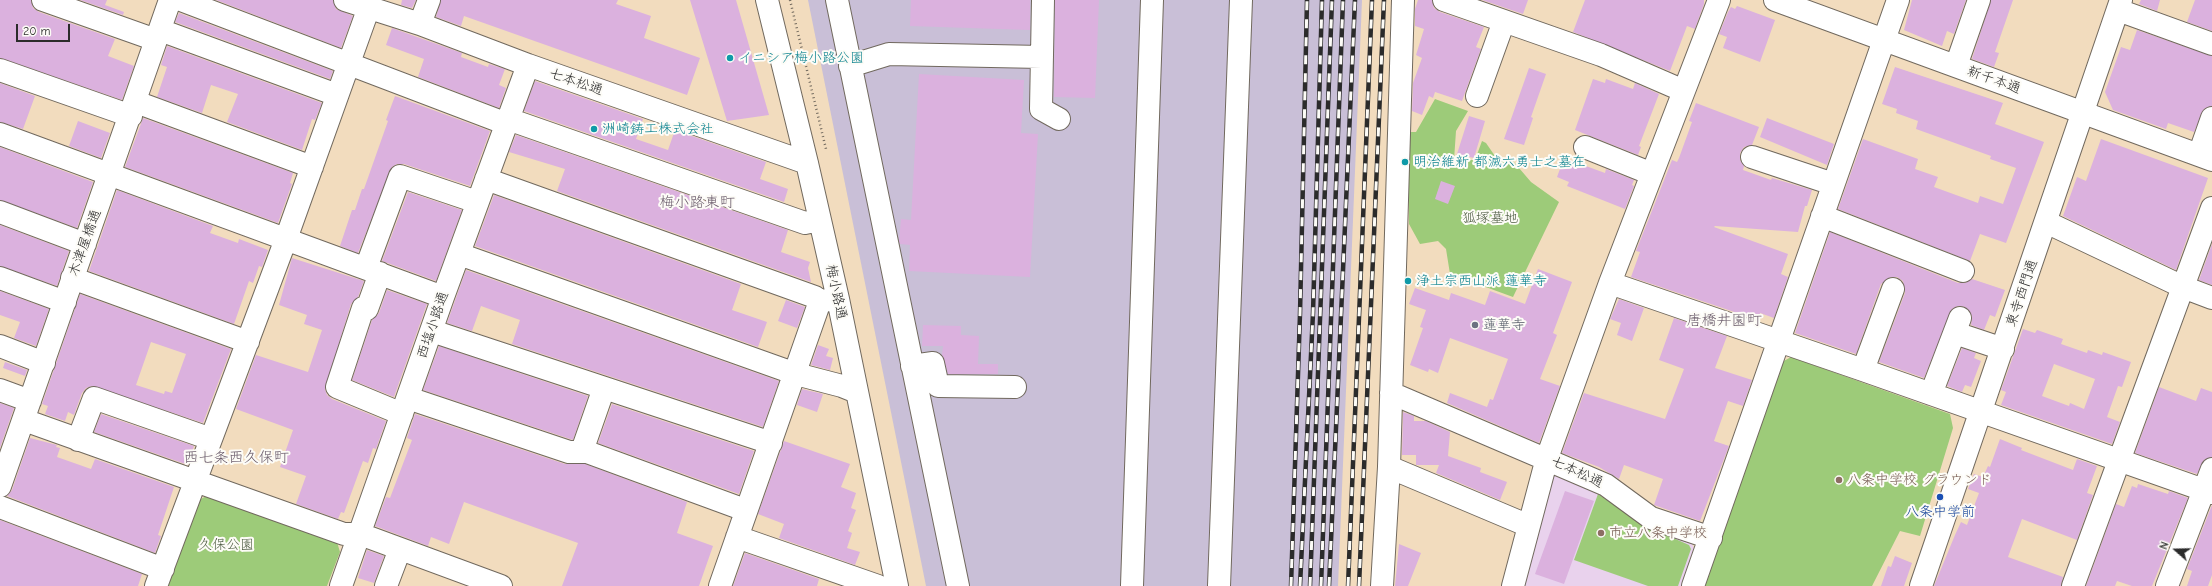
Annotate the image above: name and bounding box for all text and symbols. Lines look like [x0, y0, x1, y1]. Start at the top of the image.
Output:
scale bar [18, 16, 72, 42]
text: 20 m [23, 24, 51, 38]
place label: イニシア梅小路公園 [738, 50, 864, 66]
marker: イニシア梅小路公園 [725, 53, 735, 63]
street label: 新千本通 [1965, 63, 2023, 97]
street label: 七本松通 [547, 65, 605, 99]
place label: 洲崎鋳工株式会社 [602, 121, 714, 137]
marker: 洲崎鋳工株式会社 [589, 124, 599, 134]
place label: 明治維新 都滅六勇士之墓在 [1413, 154, 1586, 170]
marker: 明治維新 都滅六勇士之墓在 [1400, 157, 1410, 167]
district label: 梅小路東町 [660, 194, 734, 212]
street label: 木津屋橋通 [65, 207, 105, 279]
park label: 狐塚墓地 [1462, 210, 1518, 226]
street label: 東寺西門通 [2003, 257, 2041, 329]
street label: 梅小路通 [822, 263, 850, 321]
place label: 浄土宗西山派 蓮華寺 [1416, 273, 1547, 289]
marker: 浄土宗西山派 蓮華寺 [1403, 276, 1413, 286]
street label: 西塩小路通 [414, 289, 452, 361]
district label: 唐橋井園町 [1687, 312, 1761, 330]
place label: 蓮華寺 [1483, 317, 1525, 333]
marker: 蓮華寺 [1470, 320, 1480, 330]
district label: 西七条西久保町 [184, 449, 288, 467]
street label: 七本松通 [1548, 453, 1606, 491]
place label: 八条中学校 グラウンド [1847, 472, 1992, 488]
marker: 八条中学校 グラウンド [1834, 475, 1844, 485]
marker: 八条中学前 [1935, 492, 1945, 502]
place label: 八条中学前 [1905, 504, 1975, 520]
place label: 市立八条中学校 [1609, 525, 1707, 541]
marker: 市立八条中学校 [1596, 528, 1606, 538]
north arrow [2156, 530, 2196, 570]
park label: 久保公園 [198, 537, 254, 553]
text: N [2157, 540, 2172, 551]

